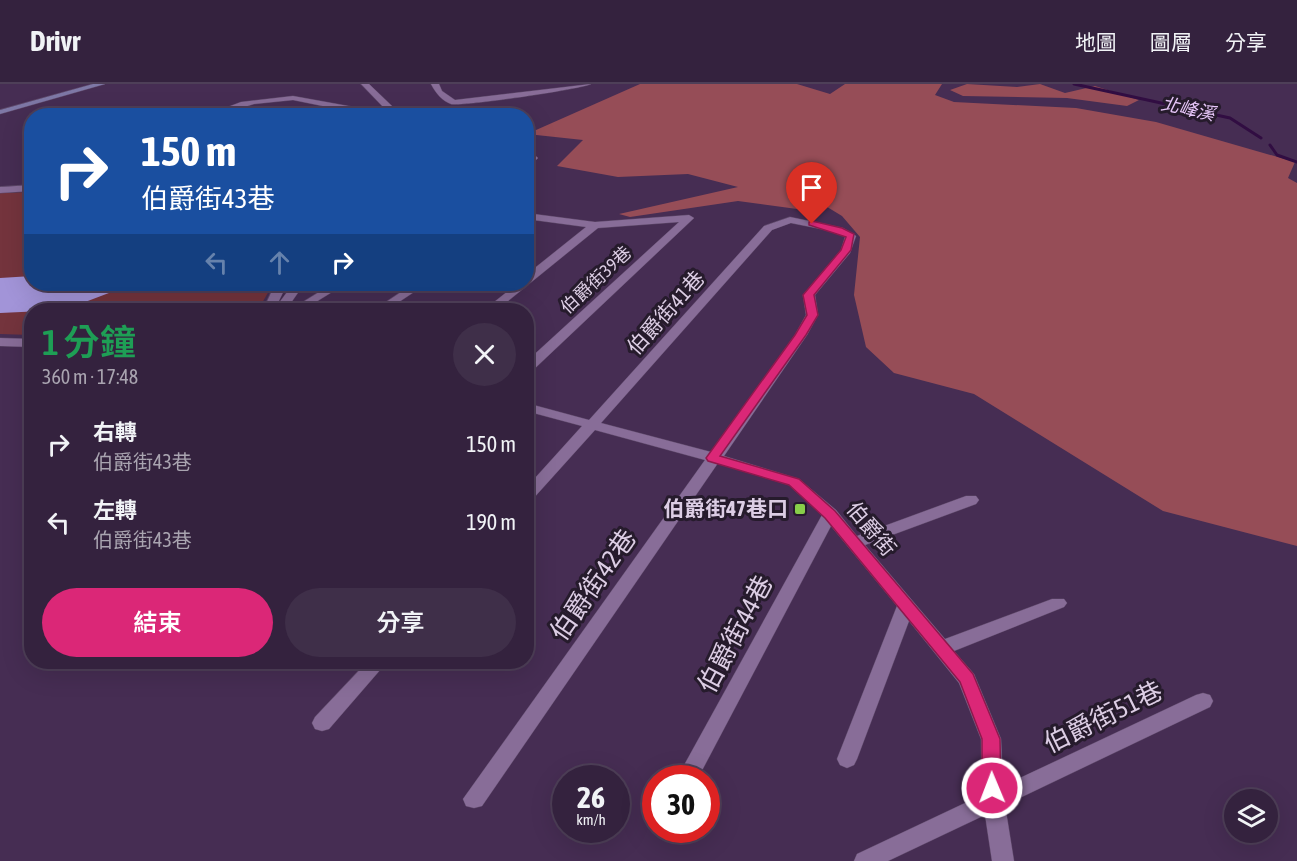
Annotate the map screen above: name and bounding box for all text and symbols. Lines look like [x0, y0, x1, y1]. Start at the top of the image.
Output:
text: Drivr [30, 25, 80, 57]
text: 地圖 [1075, 30, 1117, 54]
text: 圖層 [1150, 30, 1192, 54]
text: 分享 [1225, 30, 1267, 54]
water label: 北峰溪 [1160, 93, 1220, 125]
text: 150 m [141, 127, 236, 175]
icon: right [42, 132, 120, 210]
pin [786, 162, 837, 224]
icon: arrive [795, 171, 828, 204]
text: 伯爵街43巷 [141, 183, 274, 214]
street label: 伯爵街39巷 [556, 242, 635, 318]
icon: left [200, 246, 233, 279]
icon: ahead [263, 246, 296, 279]
icon: right [326, 246, 359, 279]
street label: 伯爵街41巷 [622, 266, 709, 359]
text: 1 分鐘 [42, 321, 136, 363]
button: close [453, 323, 516, 386]
text: 360 m · 17:48 [42, 365, 138, 388]
text: 右轉 [93, 419, 137, 445]
icon: right [42, 428, 75, 461]
text: 150 m [466, 431, 516, 457]
text: 伯爵街43巷 [93, 450, 192, 473]
place label: 伯爵街47巷口 [663, 496, 788, 520]
text: 左轉 [93, 497, 137, 523]
street label: 伯爵街 [842, 497, 901, 560]
marker: 伯爵街47巷口 [793, 502, 807, 516]
icon: left [42, 506, 75, 539]
text: 190 m [466, 509, 516, 535]
street label: 伯爵街42巷 [544, 524, 642, 646]
text: 伯爵街43巷 [93, 528, 192, 551]
street label: 伯爵街44巷 [692, 570, 778, 698]
button: 結束 [42, 588, 273, 657]
button: 分享 [285, 588, 516, 657]
street label: 伯爵街51巷 [1039, 675, 1167, 759]
position arrow [960, 756, 1024, 820]
speed limit sign: 30 [642, 765, 720, 843]
text: 26 [577, 780, 605, 814]
map controls [1224, 789, 1278, 843]
button: layers [1224, 789, 1278, 843]
text: km/h [576, 811, 606, 828]

